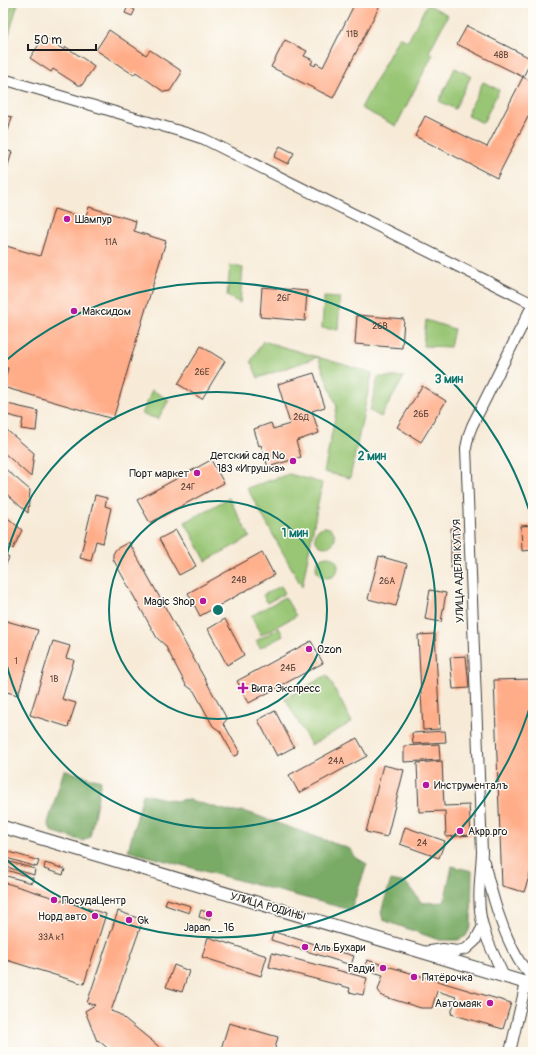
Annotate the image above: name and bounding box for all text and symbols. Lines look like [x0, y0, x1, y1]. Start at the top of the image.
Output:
scale bar [28, 26, 96, 52]
house number: 11В [346, 29, 358, 40]
text: 50 m [34, 33, 62, 48]
house number: 48В [494, 50, 508, 61]
place label: Шампур [75, 213, 112, 226]
marker: Шампур [62, 214, 72, 224]
house number: 11А [105, 237, 118, 248]
house number: 26Г [277, 293, 291, 304]
place label: Максидом [82, 305, 131, 318]
marker: Максидом [69, 306, 79, 316]
house number: 26В [372, 321, 388, 332]
house number: 26Е [195, 367, 210, 378]
text: 3 мин [435, 372, 463, 387]
house number: 26Б [413, 409, 429, 420]
house number: 26Д [293, 412, 309, 423]
place label: Детский сад № 183 «Игрушка» [210, 449, 286, 475]
text: 2 мин [358, 449, 386, 464]
marker: Детский сад № 183 «Игрушка» [288, 456, 298, 466]
place label: Порт маркет [129, 467, 189, 480]
marker: Порт маркет [192, 468, 202, 478]
house number: 24Г [181, 482, 195, 493]
street label: УЛИЦА АДЕЛЯ КУТУЯ [450, 519, 467, 623]
text: 1 мин [282, 526, 308, 541]
house number: 24В [231, 575, 247, 586]
house number: 26А [379, 576, 395, 587]
place label: Magic Shop [144, 595, 195, 608]
marker: Magic Shop [198, 596, 208, 606]
centre of rings [211, 603, 225, 617]
place label: Ozon [317, 643, 342, 656]
marker: Ozon [304, 644, 314, 654]
house number: 1 [14, 656, 18, 667]
house number: 24Б [280, 663, 296, 674]
house number: 1В [50, 674, 58, 685]
place label: Вита Экспресс [251, 682, 321, 695]
marker: Вита Экспресс [238, 683, 248, 693]
house number: 24А [328, 756, 344, 767]
place label: Инструменталъ [434, 779, 508, 792]
marker: Инструменталъ [421, 780, 431, 790]
place label: Akpp.pro [468, 825, 507, 838]
marker: Akpp.pro [455, 826, 465, 836]
house number: 24 [417, 838, 428, 849]
street label: УЛИЦА РОДИНЫ [229, 890, 307, 923]
place label: ПосудаЦентр [62, 894, 126, 907]
marker: ПосудаЦентр [49, 895, 59, 905]
marker: Japan__16 [204, 909, 214, 919]
place label: Норд авто [38, 910, 87, 923]
marker: Норд авто [90, 911, 100, 921]
place label: Gk [137, 914, 149, 927]
marker: Gk [124, 915, 134, 925]
place label: Japan__16 [184, 921, 234, 934]
house number: 33А к1 [38, 932, 64, 943]
place label: Аль Бухари [313, 941, 365, 954]
marker: Аль Бухари [300, 942, 310, 952]
place label: Радуй [348, 962, 375, 975]
marker: Радуй [378, 963, 388, 973]
place label: Пятёрочка [422, 971, 473, 984]
marker: Пятёрочка [409, 972, 419, 982]
place label: Автомаяк [435, 997, 482, 1010]
marker: Автомаяк [485, 998, 495, 1008]

